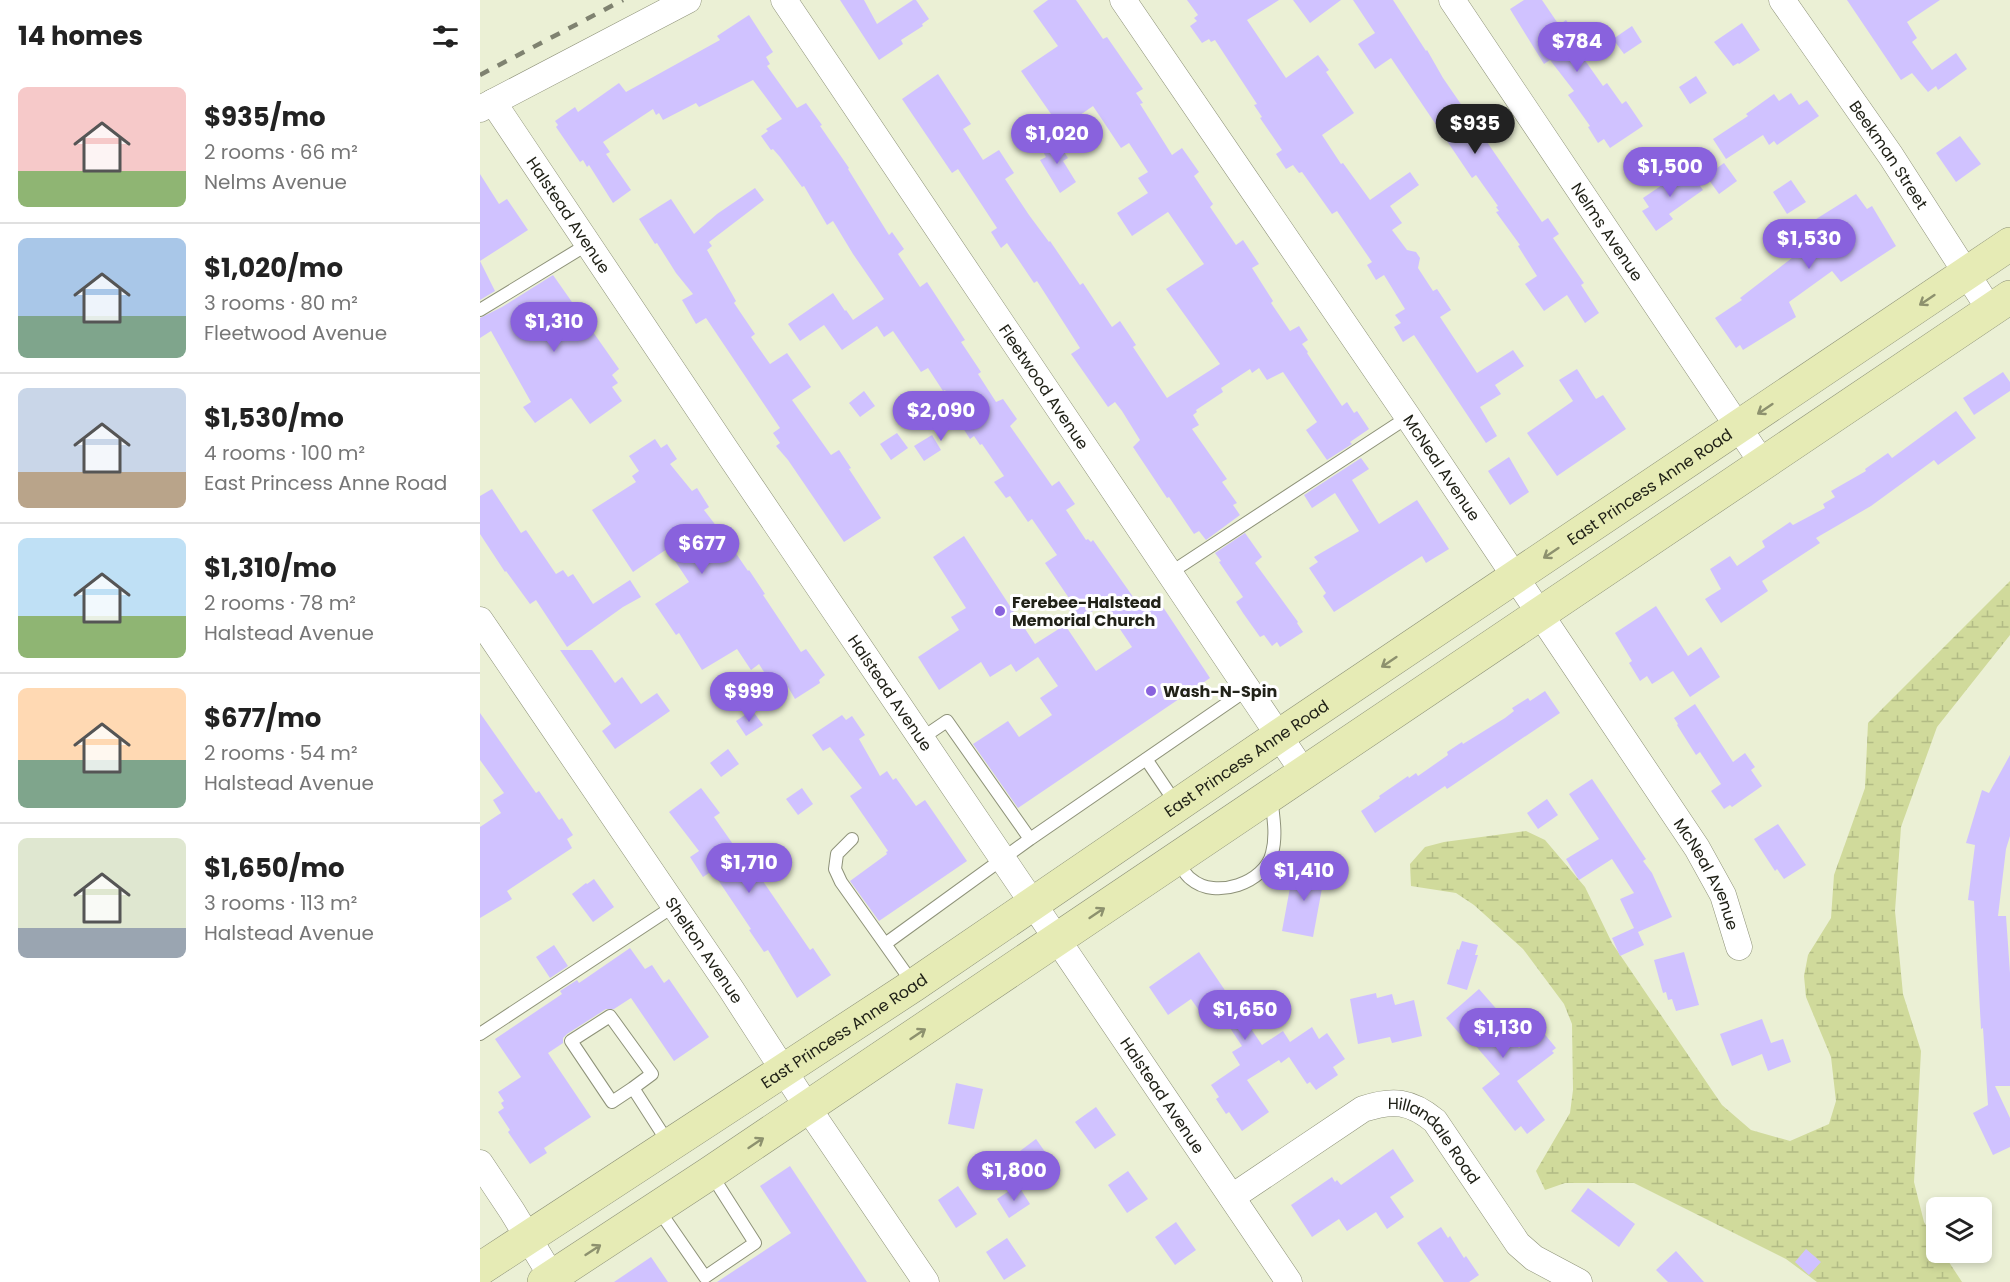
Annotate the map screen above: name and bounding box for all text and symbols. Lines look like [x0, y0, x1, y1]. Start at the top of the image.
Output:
text: 14 homes [18, 18, 143, 54]
icon: filters [429, 20, 462, 53]
pin: $784 [1541, 22, 1613, 73]
text: $784 [1552, 27, 1602, 55]
street label: Beekman Street [1844, 96, 1933, 214]
text: $935/mo [204, 99, 326, 135]
pin: $935 [1439, 104, 1511, 155]
text: $935 [1450, 109, 1500, 137]
icon: home [66, 111, 138, 183]
pin: $1,020 [1008, 114, 1106, 165]
text: $1,020 [1025, 119, 1089, 147]
text: 2 rooms · 66 m² [204, 138, 358, 166]
pin: $1,500 [1621, 147, 1719, 198]
street label: Halstead Avenue [521, 152, 616, 278]
text: $1,500 [1637, 152, 1703, 180]
text: Nelms Avenue [204, 168, 347, 196]
street label: Nelms Avenue [1566, 178, 1648, 286]
pin: $1,530 [1760, 219, 1858, 270]
text: $1,530 [1777, 224, 1841, 252]
text: $1,020/mo [204, 250, 343, 286]
icon: home [66, 262, 138, 334]
text: 3 rooms · 80 m² [204, 289, 358, 317]
one-way arrow [1919, 294, 1935, 306]
pin: $1,310 [505, 302, 603, 353]
text: $1,310 [524, 307, 584, 335]
text: Fleetwood Avenue [204, 319, 387, 347]
street label: Fleetwood Avenue [993, 320, 1094, 454]
pin: $2,090 [892, 391, 990, 442]
text: $2,090 [907, 396, 975, 424]
text: $1,530/mo [204, 400, 344, 436]
one-way arrow [1757, 403, 1774, 415]
street label: McNeal Avenue [1397, 410, 1486, 526]
icon: home [66, 412, 138, 484]
street label: East Princess Anne Road [1562, 423, 1737, 551]
text: 4 rooms · 100 m² [204, 439, 365, 467]
text: East Princess Anne Road [204, 469, 447, 497]
pin: $677 [666, 524, 738, 575]
text: $677 [678, 529, 726, 557]
one-way arrow [1543, 547, 1559, 559]
text: $1,310/mo [204, 550, 337, 586]
icon: home [66, 562, 138, 634]
text: 2 rooms · 78 m² [204, 589, 356, 617]
place label: Ferebee-Halstead Memorial Church [1012, 591, 1161, 632]
marker: Ferebee-Halstead Memorial Church [993, 604, 1007, 618]
text: Halstead Avenue [204, 619, 374, 647]
street label: Halstead Avenue [842, 630, 938, 756]
one-way arrow [1381, 656, 1398, 668]
pin: $999 [713, 672, 785, 723]
text: $999 [724, 677, 774, 705]
place label: Wash-N-Spin [1163, 680, 1277, 703]
marker: Wash-N-Spin [1144, 684, 1158, 698]
street label: East Princess Anne Road [1160, 694, 1334, 823]
text: $677/mo [204, 700, 321, 736]
icon: home [66, 712, 138, 784]
text: 2 rooms · 54 m² [204, 739, 358, 767]
text: Halstead Avenue [204, 769, 374, 797]
street label: McNeal Avenue [1668, 814, 1744, 933]
pin: $1,710 [700, 843, 798, 894]
text: $1,710 [720, 848, 778, 876]
text: $1,650/mo [204, 850, 345, 886]
pin: $1,410 [1255, 851, 1353, 902]
text: $1,410 [1274, 856, 1334, 884]
icon: home [66, 862, 138, 934]
text: 3 rooms · 113 m² [204, 889, 357, 917]
street label: Shelton Avenue [660, 892, 748, 1008]
one-way arrow [1088, 907, 1104, 919]
text: Halstead Avenue [204, 919, 374, 947]
street label: East Princess Anne Road [757, 968, 932, 1094]
pin: $1,650 [1196, 990, 1294, 1041]
text: $1,650 [1212, 995, 1278, 1023]
pin: $1,130 [1454, 1008, 1552, 1059]
text: $1,130 [1473, 1013, 1533, 1041]
one-way arrow [909, 1028, 925, 1040]
street label: Halstead Avenue [1115, 1033, 1210, 1158]
street label: Hillandale Road [1388, 1092, 1485, 1189]
one-way arrow [747, 1137, 763, 1149]
pin: $1,800 [965, 1151, 1063, 1202]
text: $1,800 [981, 1156, 1047, 1184]
map controls [1926, 1197, 1992, 1263]
button: layers [1926, 1197, 1992, 1263]
one-way arrow [584, 1244, 601, 1256]

